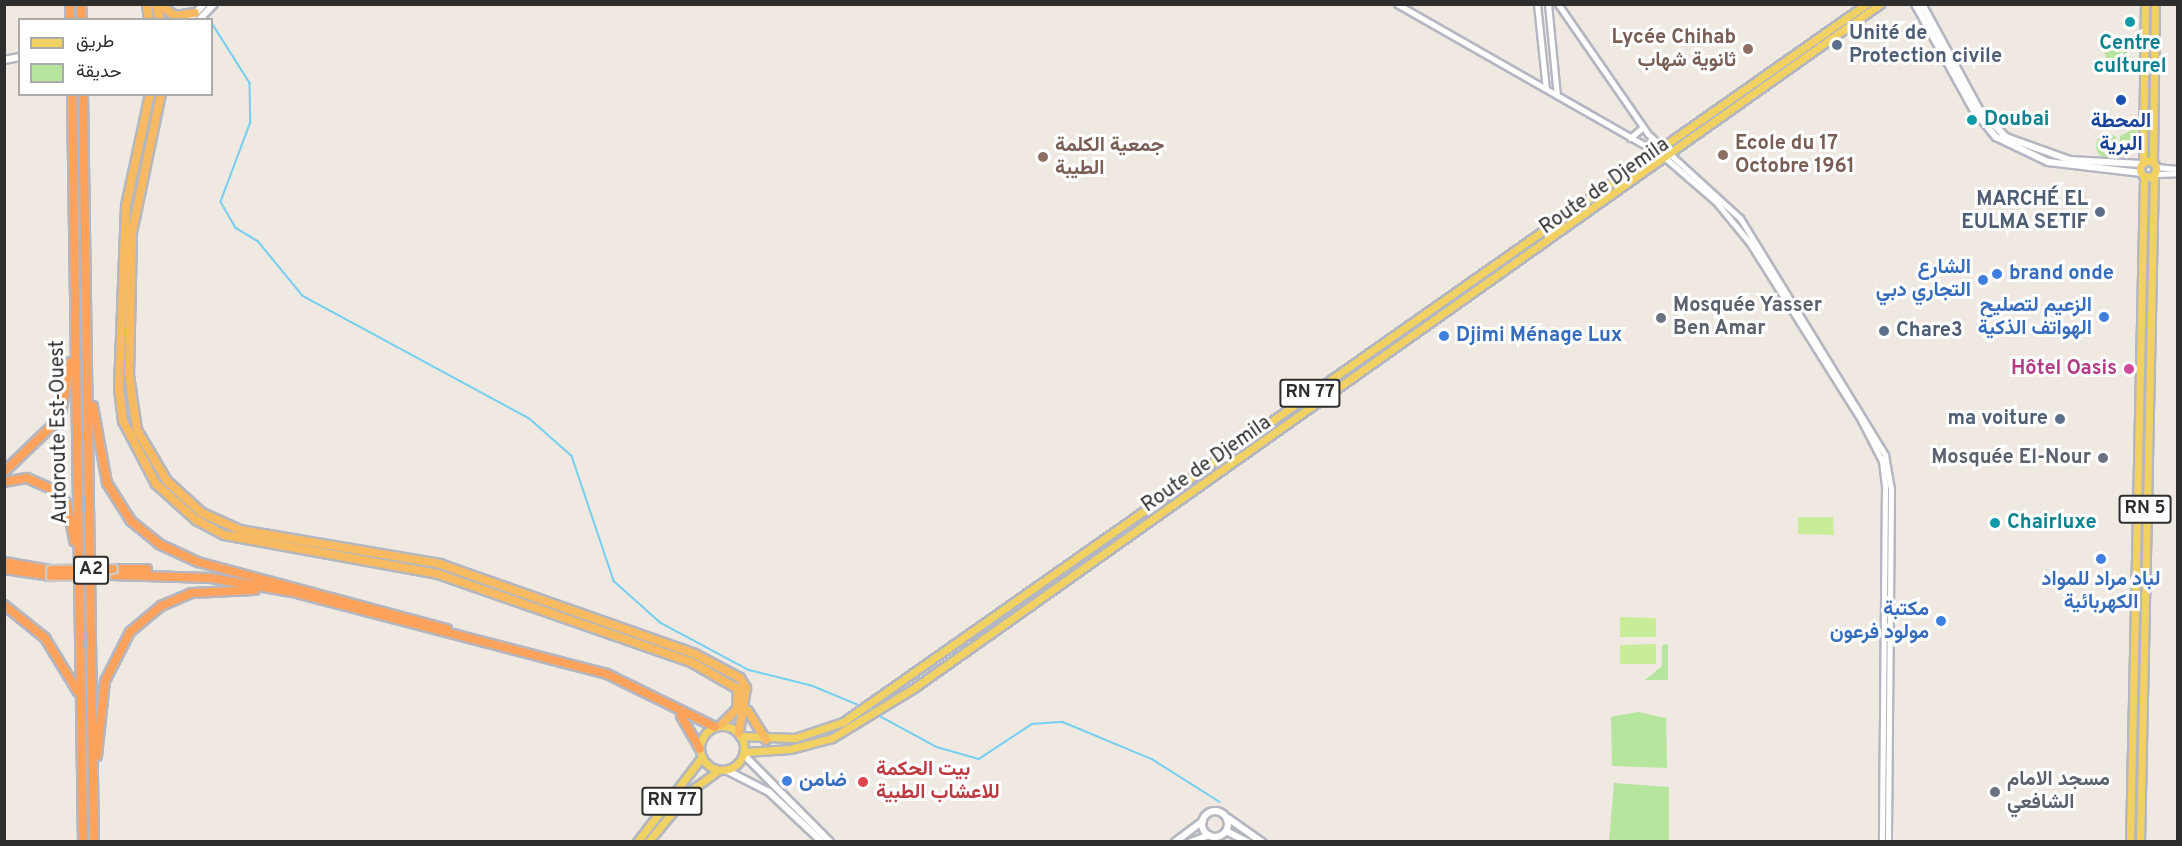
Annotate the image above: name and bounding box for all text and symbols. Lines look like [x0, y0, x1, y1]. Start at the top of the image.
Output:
marker: Centre culturel [2123, 15, 2137, 29]
legend [18, 18, 213, 96]
place label: Unité de Protection civile [1849, 22, 2002, 69]
place label: Lycée Chihab ثانوية شهاب [1611, 26, 1736, 73]
text: طريق [76, 31, 114, 54]
place label: Centre culturel [2093, 32, 2167, 79]
marker: Unité de Protection civile [1830, 38, 1844, 52]
marker: Lycée Chihab ثانوية شهاب [1741, 42, 1755, 56]
text: حديقة [76, 61, 122, 84]
marker: المحطة البرية [2114, 93, 2128, 107]
place label: Doubai [1984, 108, 2050, 132]
place label: المحطة البرية [2091, 110, 2151, 157]
marker: Doubai [1965, 113, 1979, 127]
place label: Ecole du 17 Octobre 1961 [1735, 132, 1855, 179]
place label: جمعية الكلمة الطيبة [1055, 134, 1164, 181]
street label: Route de Djemila [1536, 134, 1674, 240]
marker: Ecole du 17 Octobre 1961 [1716, 148, 1730, 162]
marker: جمعية الكلمة الطيبة [1036, 150, 1050, 164]
place label: MARCHÉ EL EULMA SETIF [1960, 189, 2088, 236]
marker: MARCHÉ EL EULMA SETIF [2093, 205, 2107, 219]
place label: الشارع التجاري دبي [1876, 256, 1971, 303]
place label: brand onde [2009, 262, 2114, 286]
marker: brand onde [1990, 267, 2004, 281]
marker: الشارع التجاري دبي [1976, 273, 1990, 287]
place label: Mosquée Yasser Ben Amar [1673, 294, 1823, 341]
place label: الزعيم لتصليح الهواتف الذكية [1978, 294, 2092, 341]
marker: الزعيم لتصليح الهواتف الذكية [2097, 310, 2111, 324]
marker: Mosquée Yasser Ben Amar [1654, 311, 1668, 325]
place label: Chare3 [1896, 319, 1963, 343]
place label: Djimi Ménage Lux [1456, 324, 1622, 348]
marker: Chare3 [1877, 324, 1891, 338]
marker: Djimi Ménage Lux [1437, 329, 1451, 343]
street label: Autoroute Est-Ouest [46, 340, 74, 524]
place label: Hôtel Oasis [2011, 357, 2117, 381]
marker: Hôtel Oasis [2122, 362, 2136, 376]
road number: RN 77 [1278, 378, 1342, 408]
place label: ma voiture [1948, 407, 2048, 431]
street label: Route de Djemila [1138, 412, 1276, 518]
marker: ma voiture [2053, 412, 2067, 426]
place label: Mosquée El-Nour [1931, 446, 2091, 470]
marker: Mosquée El-Nour [2096, 451, 2110, 465]
road number: RN 5 [2118, 494, 2172, 524]
place label: Chairluxe [2007, 511, 2097, 535]
marker: Chairluxe [1988, 516, 2002, 530]
marker: لباد مراد للمواد الكهربائية [2094, 552, 2108, 566]
road number: A2 [73, 555, 109, 585]
place label: لباد مراد للمواد الكهربائية [2041, 568, 2161, 615]
place label: مكتبة مولود فرعون [1830, 598, 1929, 645]
marker: مكتبة مولود فرعون [1934, 614, 1948, 628]
place label: بيت الحكمة للاعشاب الطبية [876, 759, 1000, 806]
place label: مسجد الامام الشافعي [2007, 768, 2110, 815]
place label: ضامن [799, 769, 847, 793]
marker: بيت الحكمة للاعشاب الطبية [854, 773, 872, 791]
marker: ضامن [780, 774, 794, 788]
marker: مسجد الامام الشافعي [1988, 785, 2002, 799]
road number: RN 77 [640, 786, 704, 816]

